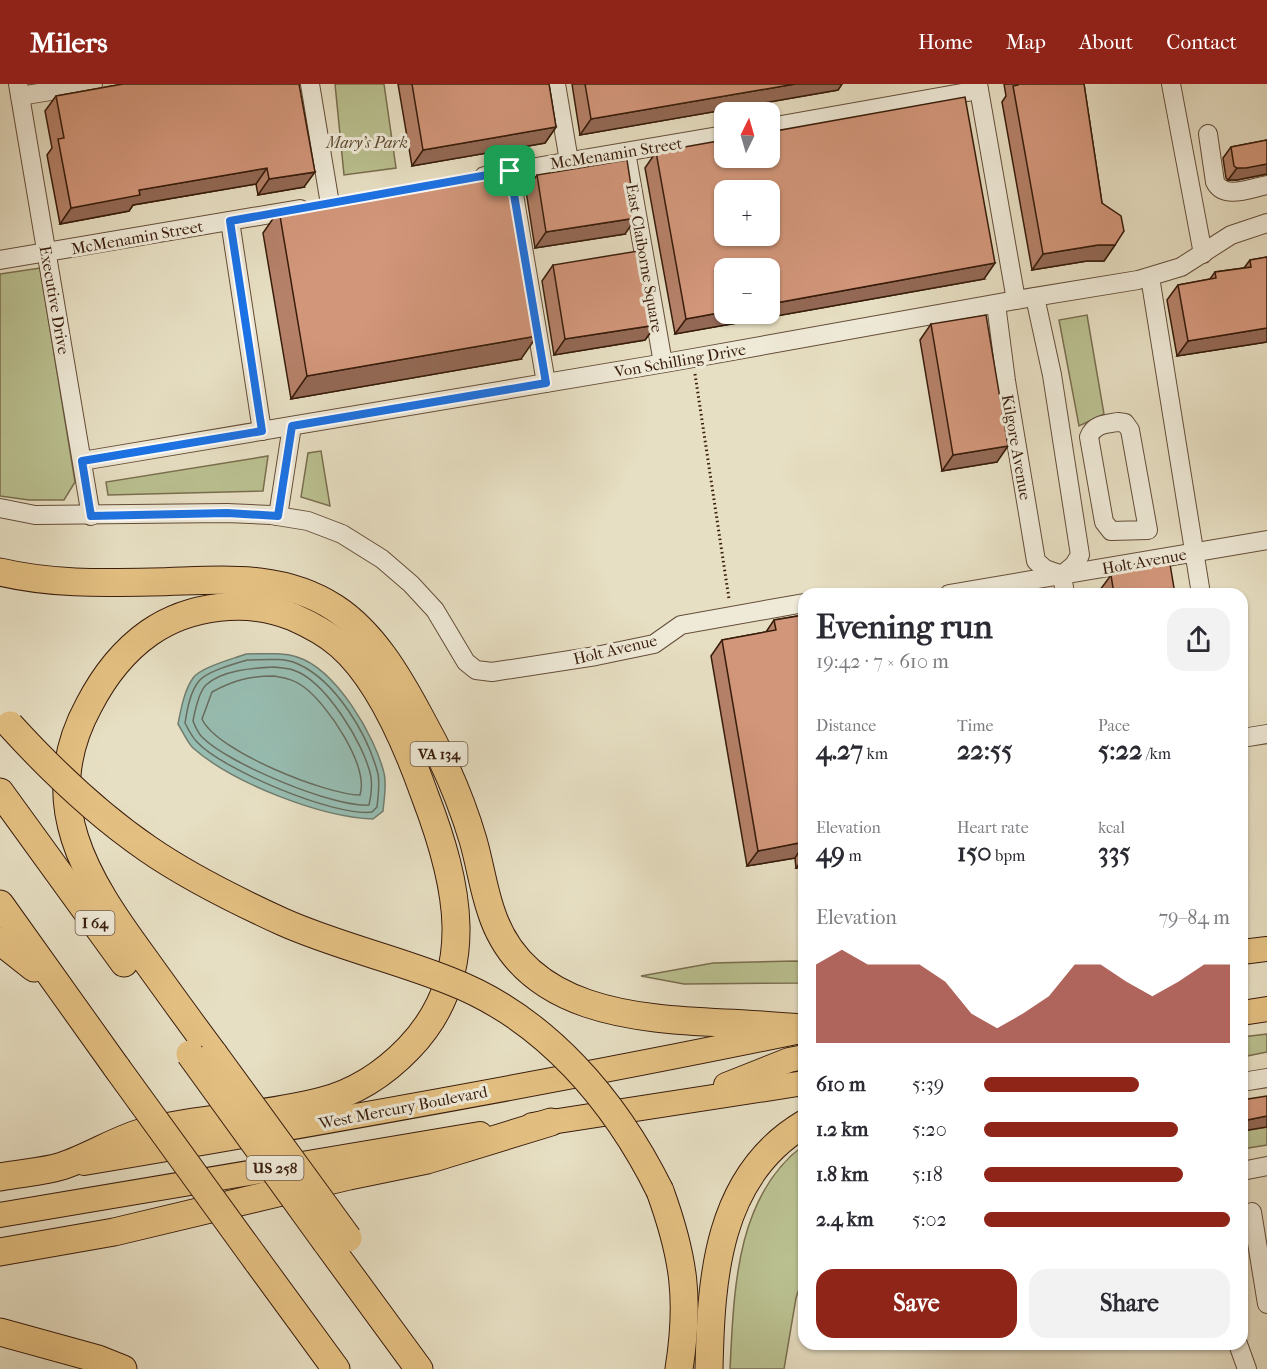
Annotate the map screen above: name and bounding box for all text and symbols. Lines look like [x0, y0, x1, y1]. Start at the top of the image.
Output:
text: Milers [30, 26, 108, 59]
text: Home [918, 30, 973, 54]
text: Map [1006, 30, 1046, 54]
text: About [1079, 30, 1133, 54]
text: Contact [1166, 30, 1237, 54]
north arrow [714, 102, 780, 168]
map controls [714, 102, 780, 324]
park label: Mary's Park [325, 133, 408, 152]
street label: McMenamin Street [549, 134, 684, 173]
pin [484, 145, 535, 196]
icon: arrive [493, 154, 526, 187]
button: + [714, 180, 780, 246]
street label: East Claiborne Square [622, 182, 667, 334]
street label: McMenamin Street [70, 216, 205, 258]
street label: Executive Drive [36, 244, 73, 356]
button: − [714, 258, 780, 324]
street label: Von Schilling Drive [612, 340, 747, 382]
street label: Kilgore Avenue [998, 393, 1035, 501]
street label: Holt Avenue [1100, 545, 1188, 578]
text: Evening run [816, 608, 993, 647]
button: share [1167, 608, 1230, 671]
street label: Holt Avenue [571, 631, 659, 668]
text: 19:42 · 7 × 610 m [816, 650, 949, 673]
text: Distance [816, 716, 876, 735]
text: Time [957, 716, 993, 735]
text: Pace [1098, 716, 1130, 735]
text: 4.27 [816, 735, 863, 766]
text: 22:55 [957, 735, 1012, 766]
text: 5:22 [1098, 735, 1142, 766]
road number: VA 134 [410, 742, 468, 766]
text: km [863, 744, 888, 763]
text: /km [1142, 744, 1171, 763]
text: Elevation [816, 818, 881, 837]
text: Heart rate [957, 818, 1029, 837]
text: kcal [1098, 818, 1125, 837]
text: 49 [816, 837, 845, 868]
text: 150 [957, 837, 992, 868]
text: 335 [1098, 837, 1131, 868]
text: m [845, 846, 862, 865]
text: bpm [992, 846, 1025, 865]
text: Elevation [816, 906, 897, 929]
text: 79–84 m [1158, 906, 1230, 929]
road number: I 64 [76, 911, 115, 935]
text: 610 m [816, 1073, 866, 1096]
text: 5:39 [912, 1073, 944, 1096]
street label: West Mercury Boulevard [316, 1082, 489, 1133]
text: 1.2 km [816, 1118, 869, 1141]
text: 5:20 [912, 1118, 947, 1141]
road number: US 258 [246, 1156, 304, 1180]
text: 1.8 km [816, 1163, 868, 1186]
text: 5:18 [912, 1163, 943, 1186]
text: 2.4 km [816, 1208, 874, 1231]
text: 5:02 [912, 1208, 947, 1231]
button: Save [816, 1269, 1017, 1338]
button: Share [1029, 1269, 1230, 1338]

